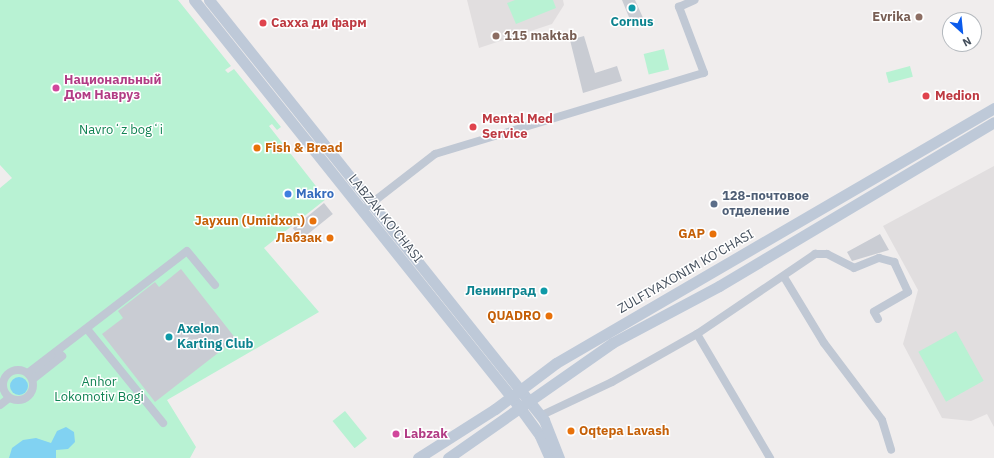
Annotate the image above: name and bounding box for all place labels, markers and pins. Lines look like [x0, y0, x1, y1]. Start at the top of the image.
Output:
marker: Cornus [627, 3, 637, 13]
place label: Evrika [872, 9, 911, 25]
marker: Evrika [914, 12, 924, 22]
place label: Cornus [610, 14, 654, 30]
place label: Сахха ди фарм [271, 15, 367, 31]
marker: Сахха ди фарм [258, 18, 268, 28]
place label: 115 maktab [504, 28, 577, 44]
marker: 115 maktab [491, 31, 501, 41]
place label: Национальный Дом Навруз [64, 73, 161, 104]
marker: Национальный Дом Навруз [51, 83, 61, 93]
place label: Medion [935, 88, 980, 104]
marker: Medion [920, 90, 932, 102]
place label: Mental Med Service [482, 112, 553, 143]
marker: Mental Med Service [467, 121, 479, 133]
place label: Fish & Bread [265, 140, 343, 156]
marker: Fish & Bread [252, 143, 262, 153]
place label: Makro [296, 186, 334, 202]
marker: Makro [283, 189, 293, 199]
place label: 128-почтовое отделение [722, 189, 809, 220]
marker: 128-почтовое отделение [709, 199, 719, 209]
place label: Jayxun (Umidxon) [194, 213, 305, 229]
marker: Jayxun (Umidxon) [308, 216, 318, 226]
place label: GAP [678, 226, 705, 242]
marker: GAP [708, 229, 718, 239]
place label: Лабзак [276, 230, 322, 246]
marker: Лабзак [325, 233, 335, 243]
place label: Ленинград [466, 283, 536, 299]
marker: Ленинград [539, 286, 549, 296]
place label: QUADRO [487, 308, 541, 324]
marker: QUADRO [544, 311, 554, 321]
place label: Axelon Karting Club [177, 322, 253, 353]
marker: Axelon Karting Club [164, 332, 174, 342]
place label: Oqtepa Lavash [579, 423, 670, 439]
place label: Labzak [404, 426, 448, 442]
marker: Oqtepa Lavash [566, 426, 576, 436]
marker: Labzak [391, 429, 401, 439]

